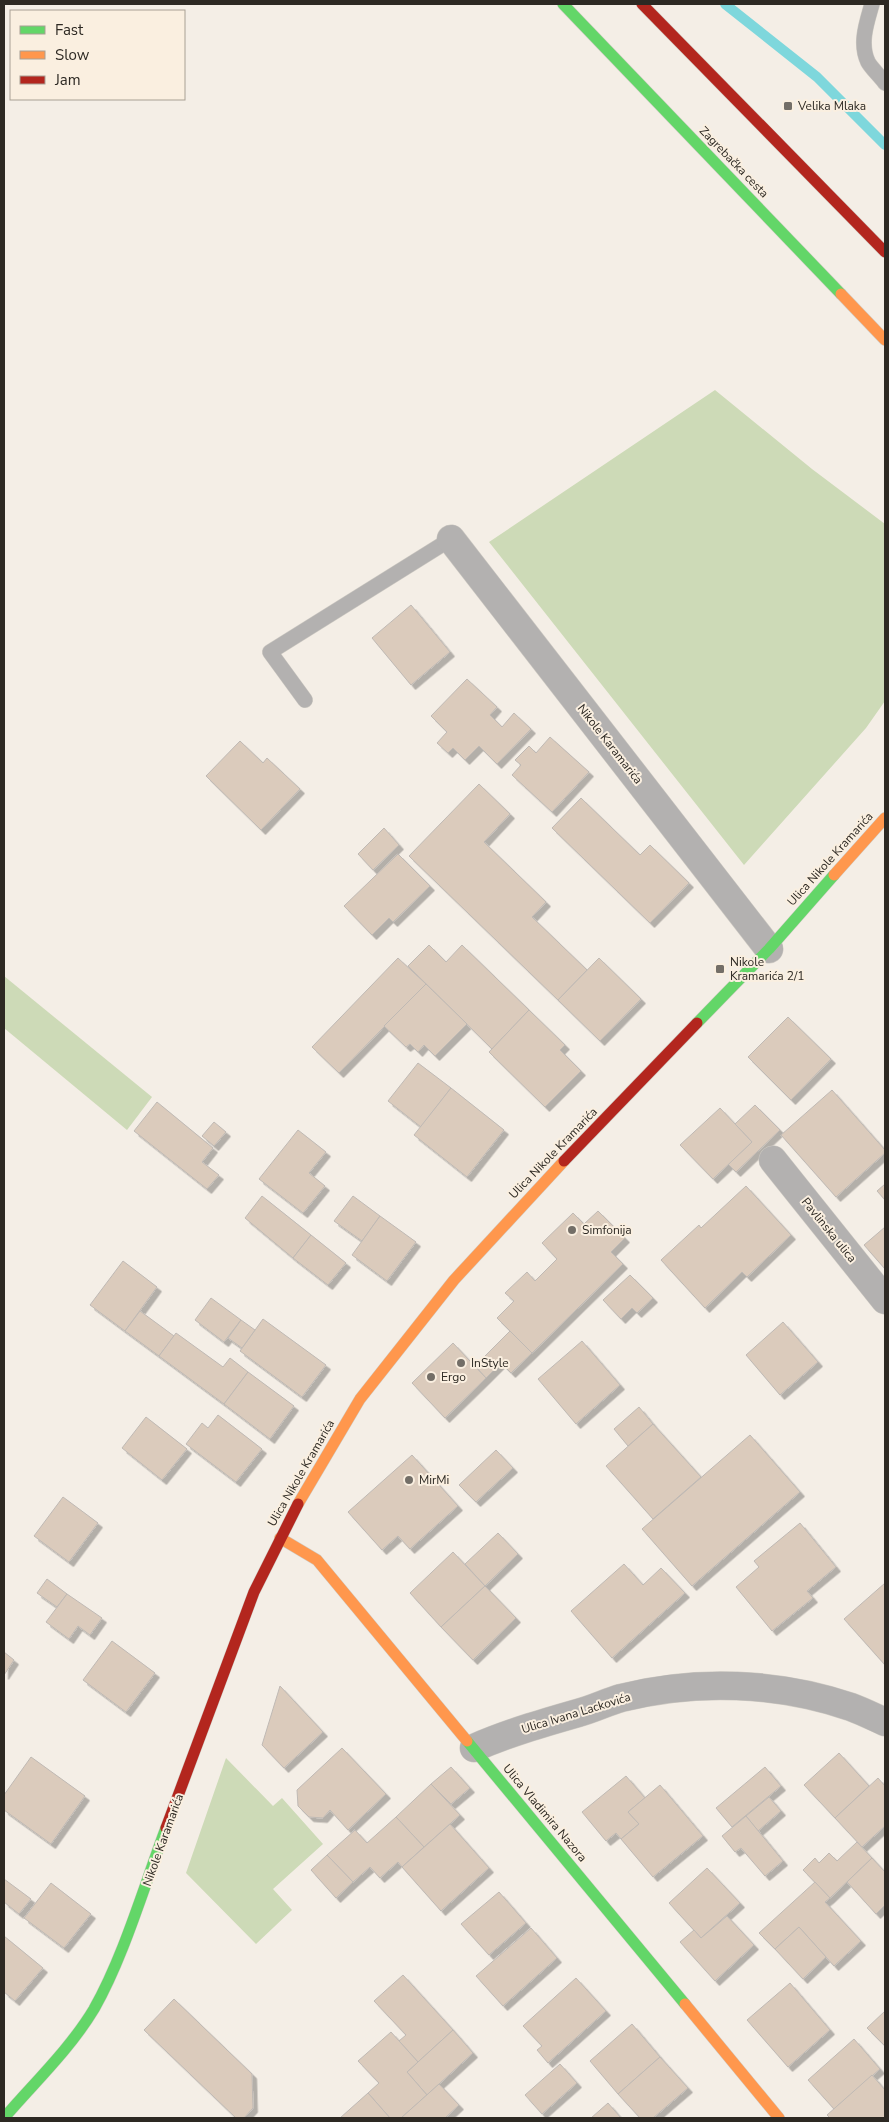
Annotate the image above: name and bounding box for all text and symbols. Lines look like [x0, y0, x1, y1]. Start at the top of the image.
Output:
legend [10, 10, 185, 100]
text: Fast [55, 20, 84, 40]
text: Slow [55, 45, 90, 65]
text: Jam [54, 70, 81, 90]
place label: Velika Mlaka [797, 98, 866, 114]
marker: Velika Mlaka [782, 100, 794, 112]
street label: Zagrebačka cesta [696, 123, 772, 201]
street label: Nikole Karamarića [574, 701, 646, 787]
street label: Ulica Nikole Kramarića [784, 809, 876, 909]
place label: Nikole Kramarića 2/1 [730, 954, 805, 984]
marker: Nikole Kramarića 2/1 [714, 963, 726, 975]
street label: Ulica Nikole Kramarića [505, 1104, 601, 1202]
street label: Pavlinska ulica [798, 1194, 860, 1266]
place label: Simfonija [582, 1222, 632, 1238]
marker: Simfonija [566, 1224, 578, 1236]
place label: InStyle [471, 1355, 509, 1371]
marker: InStyle [455, 1357, 467, 1369]
place label: Ergo [441, 1369, 466, 1385]
marker: Ergo [425, 1371, 437, 1383]
street label: Ulica Nikole Kramarića [264, 1417, 338, 1529]
place label: MirMi [419, 1472, 449, 1488]
marker: MirMi [403, 1474, 415, 1486]
street label: Ulica Ivana Lackovića [519, 1689, 633, 1737]
street label: Ulica Vladimira Nazora [499, 1761, 591, 1865]
street label: Nikole Karamarića [139, 1792, 187, 1888]

